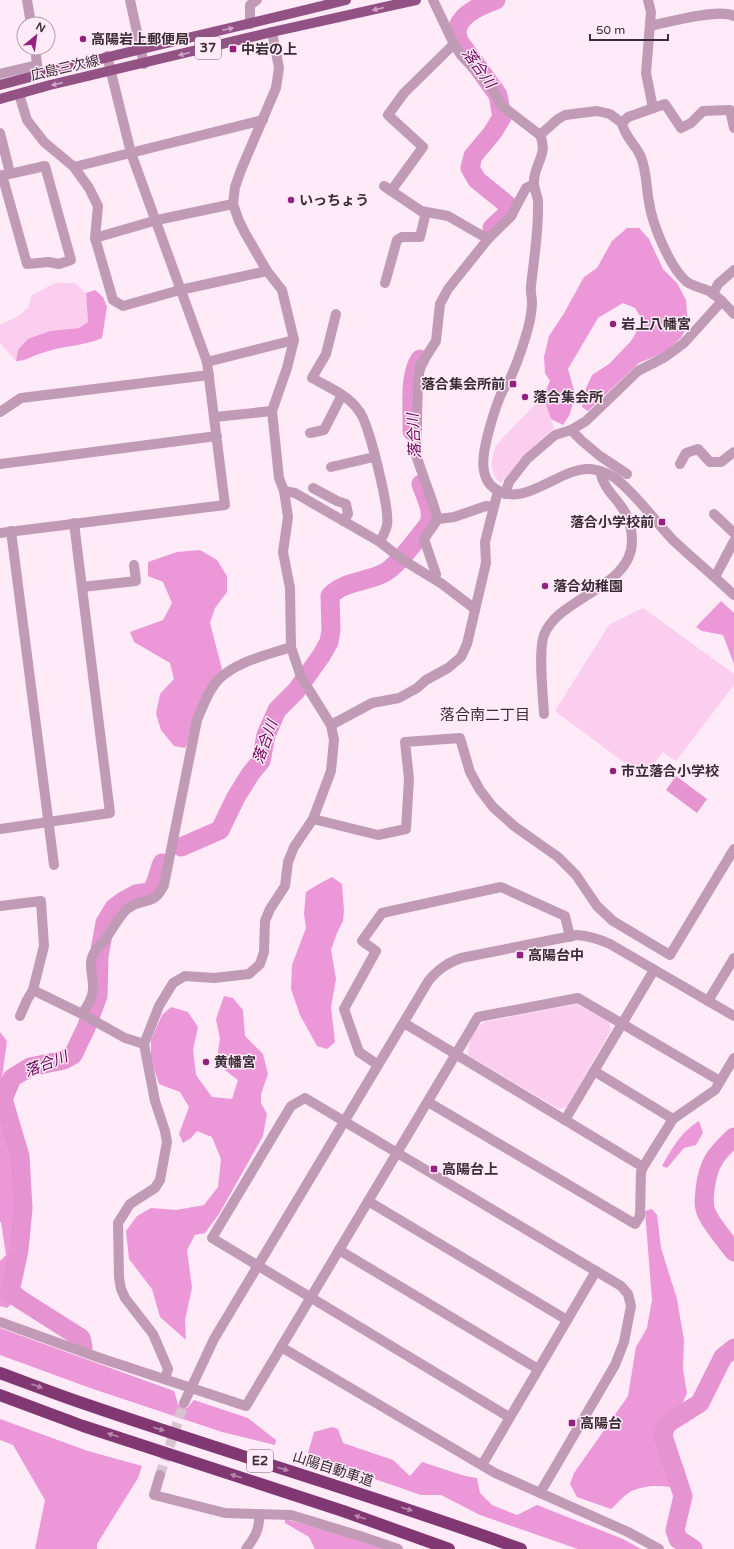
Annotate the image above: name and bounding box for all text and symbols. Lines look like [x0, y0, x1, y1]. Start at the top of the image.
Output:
one-way arrow [372, 6, 384, 12]
north arrow [16, 16, 56, 56]
scale bar [590, 16, 668, 42]
text: N [34, 20, 48, 36]
text: 50 m [596, 23, 625, 37]
one-way arrow [222, 26, 234, 32]
place label: 高陽岩上郵便局 [91, 31, 189, 48]
marker: 高陽岩上郵便局 [78, 34, 88, 44]
road number: 37 [195, 37, 221, 59]
place label: 中岩の上 [241, 41, 297, 58]
marker: 中岩の上 [228, 44, 238, 54]
water label: 落合川 [458, 45, 501, 93]
one-way arrow [177, 51, 189, 57]
street label: 広島三次線 [29, 52, 101, 84]
one-way arrow [51, 81, 63, 87]
place label: いっちょう [299, 192, 369, 209]
marker: いっちょう [286, 195, 296, 205]
place label: 岩上八幡宮 [621, 316, 691, 333]
marker: 岩上八幡宮 [608, 319, 618, 329]
place label: 落合集会所前 [421, 376, 505, 393]
marker: 落合集会所前 [508, 379, 518, 389]
place label: 落合集会所 [533, 389, 603, 406]
marker: 落合集会所 [520, 392, 530, 402]
water label: 落合川 [404, 411, 424, 459]
place label: 落合小学校前 [570, 514, 654, 531]
marker: 落合小学校前 [657, 517, 667, 527]
place label: 落合幼稚園 [553, 578, 623, 595]
marker: 落合幼稚園 [540, 581, 550, 591]
district label: 落合南二丁目 [440, 706, 530, 724]
water label: 落合川 [249, 716, 282, 766]
place label: 市立落合小学校 [621, 763, 719, 780]
marker: 市立落合小学校 [608, 766, 618, 776]
place label: 高陽台中 [528, 947, 584, 964]
marker: 高陽台中 [515, 950, 525, 960]
water label: 落合川 [22, 1047, 72, 1080]
place label: 黄幡宮 [214, 1054, 256, 1071]
marker: 黄幡宮 [201, 1057, 211, 1067]
place label: 高陽台上 [442, 1161, 498, 1178]
marker: 高陽台上 [429, 1164, 439, 1174]
one-way arrow [31, 1384, 43, 1390]
place label: 高陽台 [580, 1415, 622, 1432]
marker: 高陽台 [567, 1418, 577, 1428]
one-way arrow [154, 1426, 166, 1432]
one-way arrow [106, 1432, 118, 1438]
street label: 山陽自動車道 [290, 1448, 376, 1490]
road number: E2 [247, 1450, 273, 1472]
one-way arrow [277, 1466, 289, 1472]
one-way arrow [230, 1472, 242, 1478]
one-way arrow [401, 1506, 413, 1512]
one-way arrow [353, 1514, 365, 1520]

